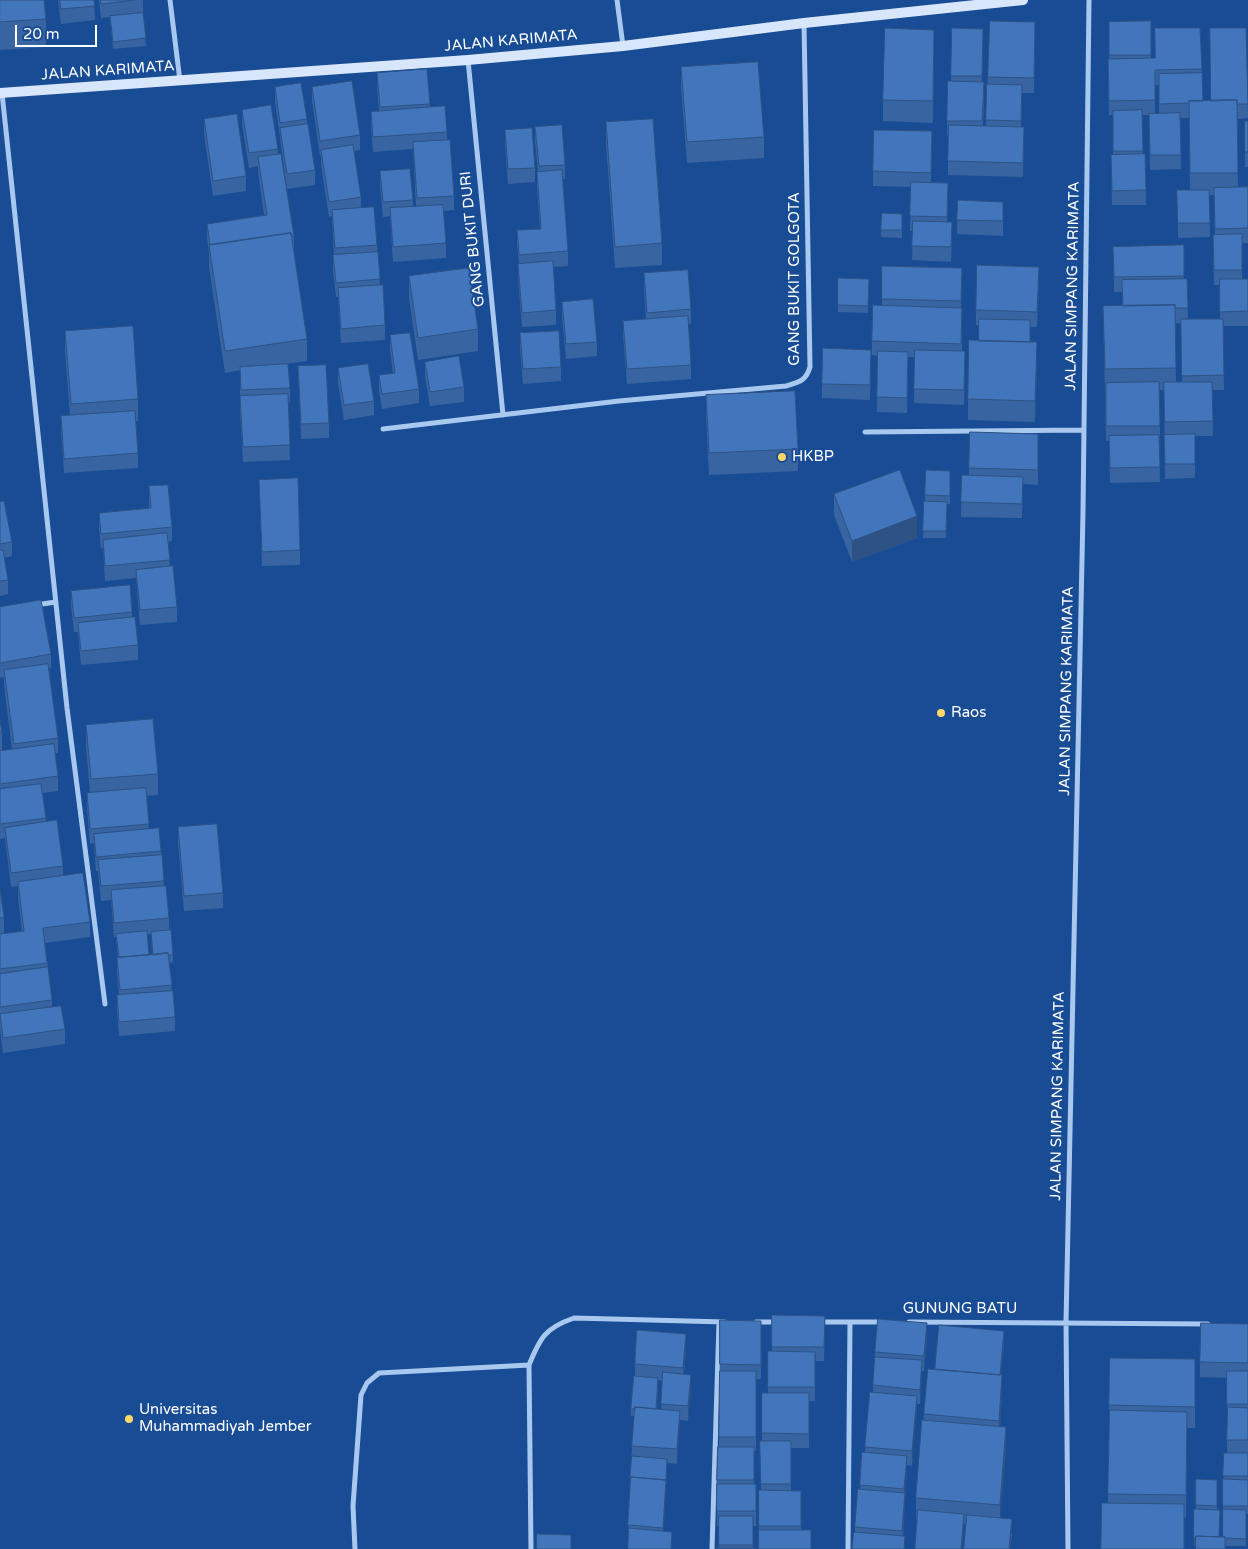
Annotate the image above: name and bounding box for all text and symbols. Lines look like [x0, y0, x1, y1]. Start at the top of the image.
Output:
scale bar [18, 15, 100, 47]
text: 20 m [23, 25, 60, 43]
street label: JALAN KARIMATA [444, 26, 578, 56]
street label: JALAN KARIMATA [41, 57, 175, 85]
street label: GANG BUKIT DURI [457, 170, 489, 308]
street label: JALAN SIMPANG KARIMATA [1062, 181, 1084, 391]
street label: GANG BUKIT GOLGOTA [786, 192, 804, 366]
place label: HKBP [792, 448, 834, 466]
marker: HKBP [776, 451, 788, 463]
street label: JALAN SIMPANG KARIMATA [1056, 586, 1078, 796]
place label: Raos [951, 704, 986, 722]
marker: Raos [935, 707, 947, 719]
street label: JALAN SIMPANG KARIMATA [1047, 991, 1069, 1201]
street label: GUNUNG BATU [903, 1300, 1017, 1318]
place label: Universitas Muhammadiyah Jember [139, 1401, 312, 1436]
marker: Universitas Muhammadiyah Jember [123, 1413, 135, 1425]

